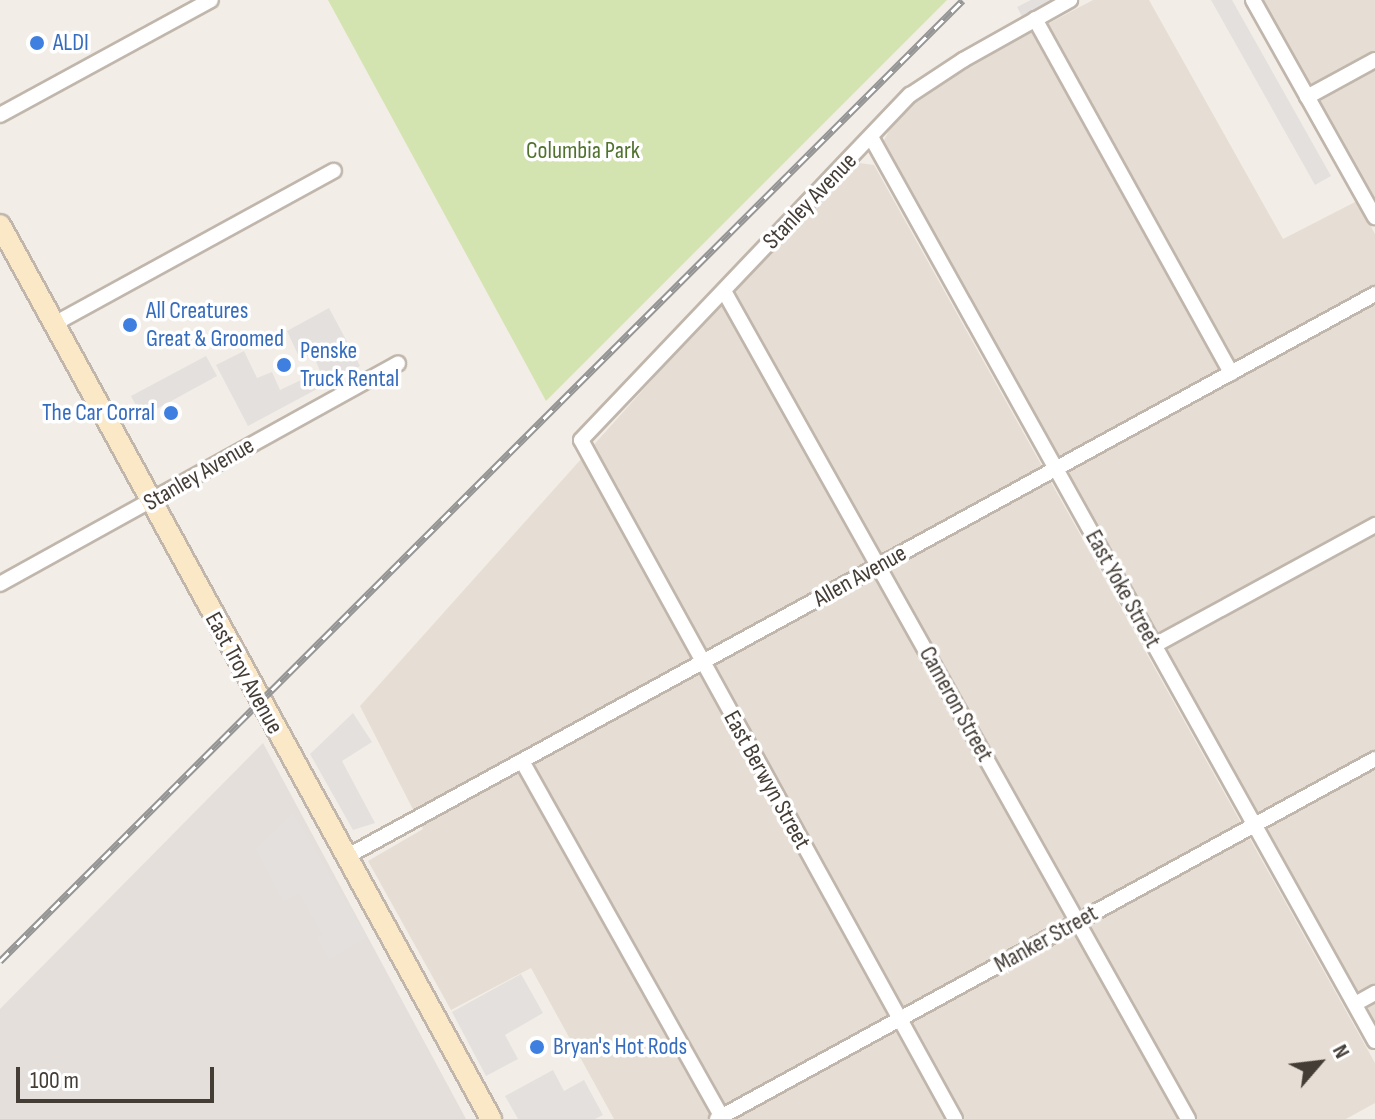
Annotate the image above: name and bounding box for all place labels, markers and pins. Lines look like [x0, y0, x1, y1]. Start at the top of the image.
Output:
place label: ALDI [53, 29, 89, 57]
marker: ALDI [28, 34, 46, 52]
place label: All Creatures Great & Groomed [146, 297, 284, 353]
marker: All Creatures Great & Groomed [121, 316, 139, 334]
place label: Penske Truck Rental [300, 337, 399, 393]
marker: Penske Truck Rental [275, 356, 293, 374]
place label: The Car Corral [42, 399, 155, 427]
marker: The Car Corral [162, 404, 180, 422]
place label: Bryan's Hot Rods [553, 1033, 687, 1061]
marker: Bryan's Hot Rods [528, 1038, 546, 1056]

